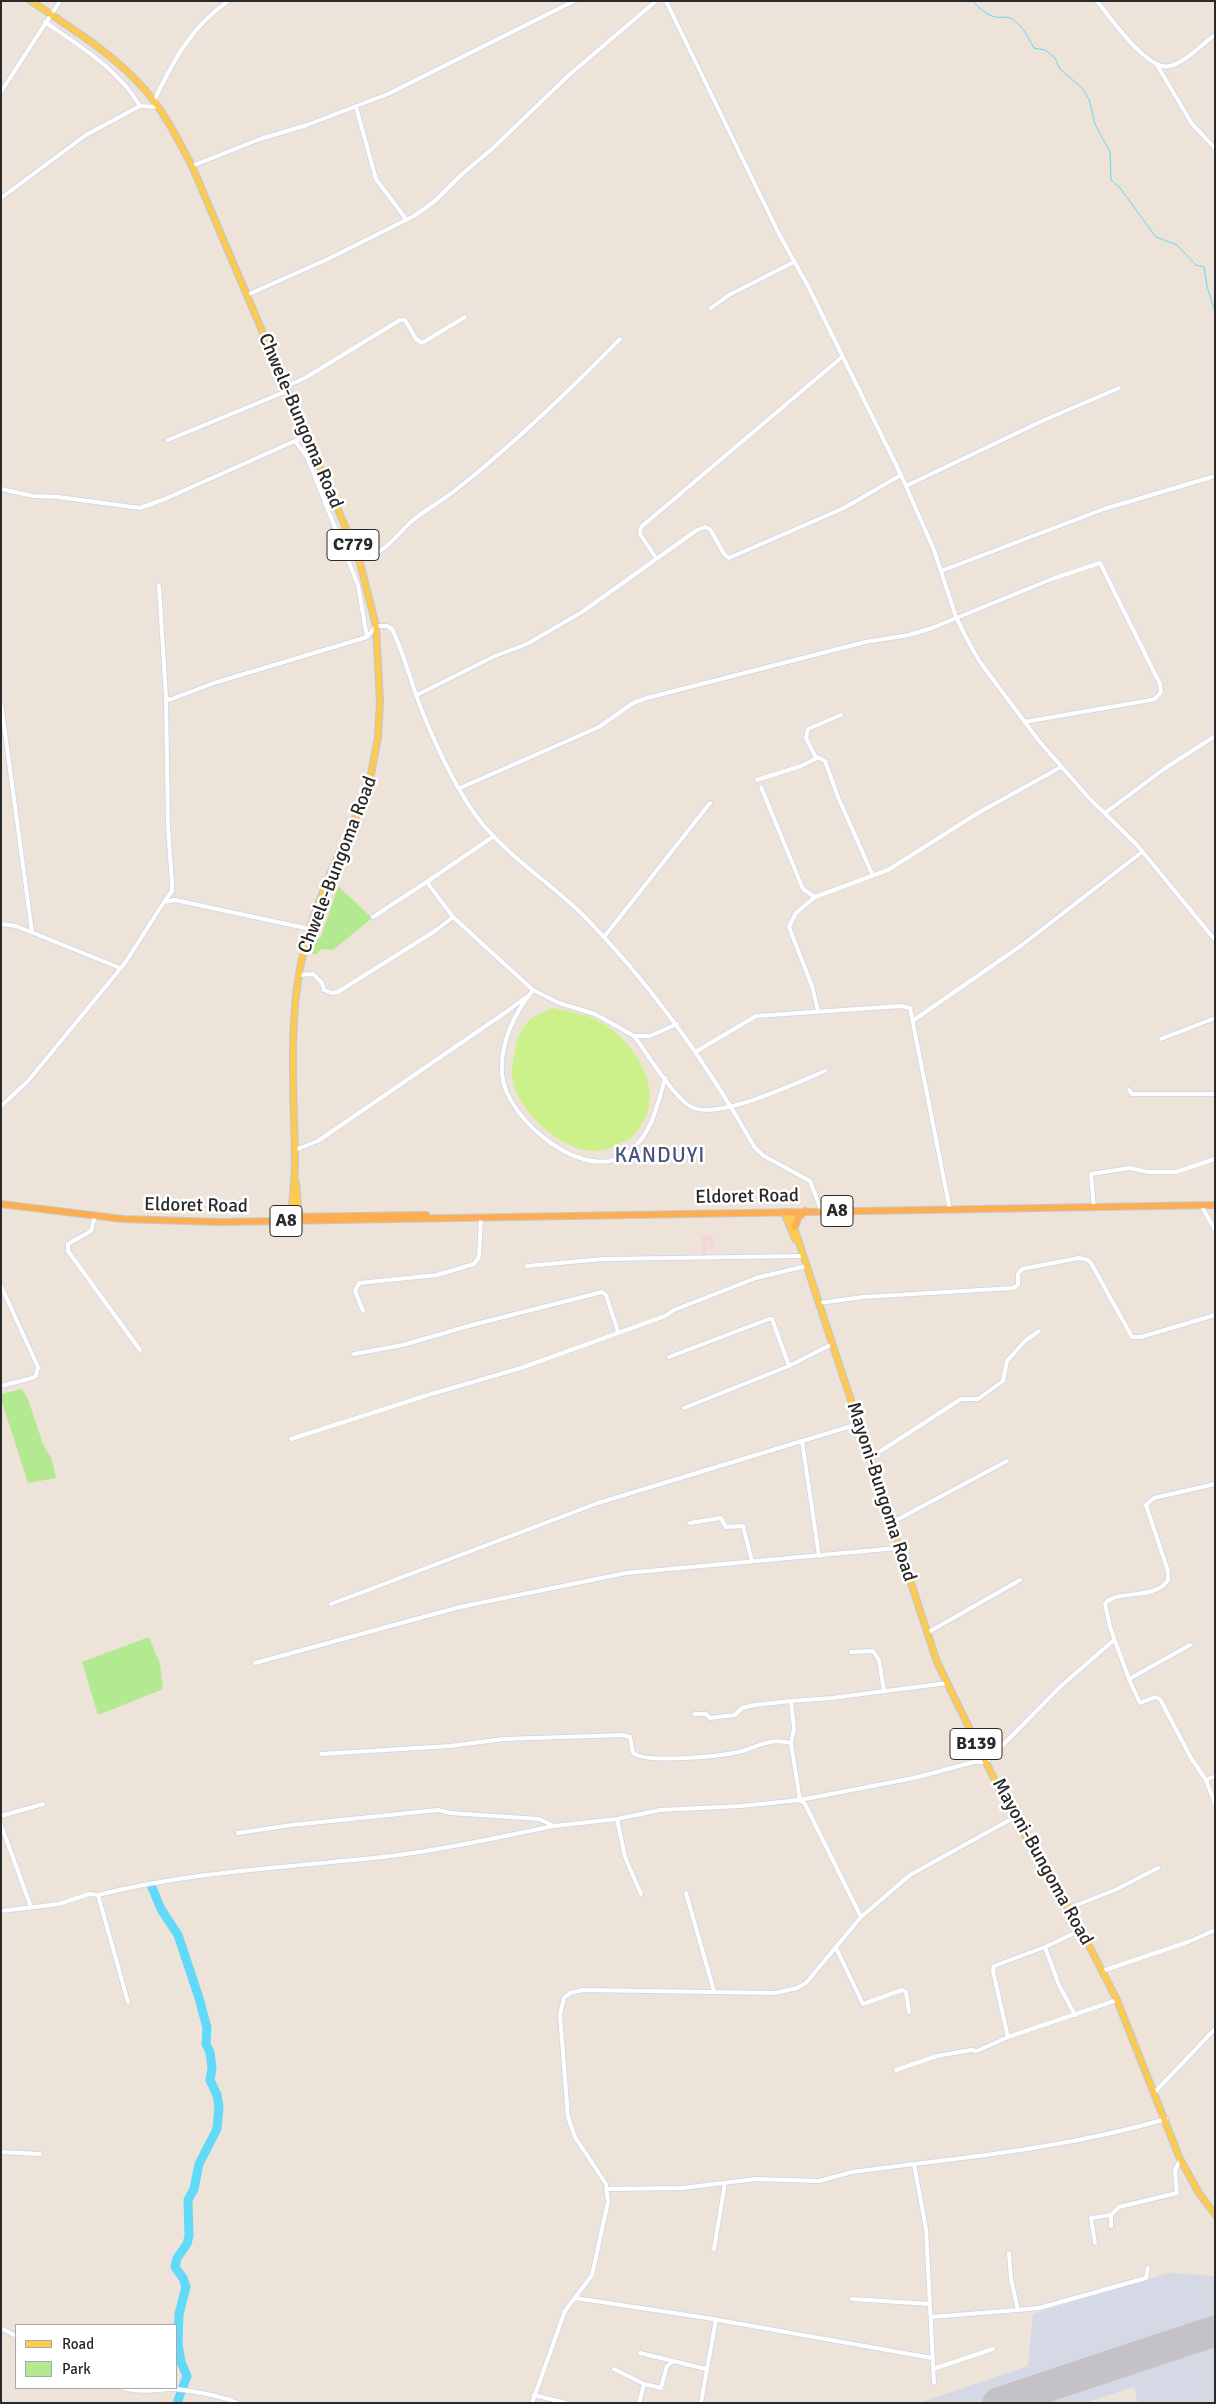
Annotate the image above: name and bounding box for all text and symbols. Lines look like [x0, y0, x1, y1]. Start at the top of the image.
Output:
street label: Chwele-Bungoma Road [253, 330, 347, 512]
road number: C779 [327, 530, 379, 560]
street label: Chwele-Bungoma Road [294, 773, 382, 957]
district label: KANDUYI [614, 1143, 706, 1169]
street label: Eldoret Road [695, 1185, 799, 1209]
street label: Eldoret Road [144, 1194, 248, 1218]
road number: A8 [821, 1196, 853, 1226]
road number: A8 [270, 1206, 302, 1236]
street label: Mayoni-Bungoma Road [841, 1399, 921, 1585]
road number: B139 [950, 1728, 1002, 1760]
street label: Mayoni-Bungoma Road [987, 1775, 1097, 1949]
legend [15, 2324, 178, 2389]
text: Road [62, 2335, 94, 2353]
text: Park [62, 2360, 91, 2378]

